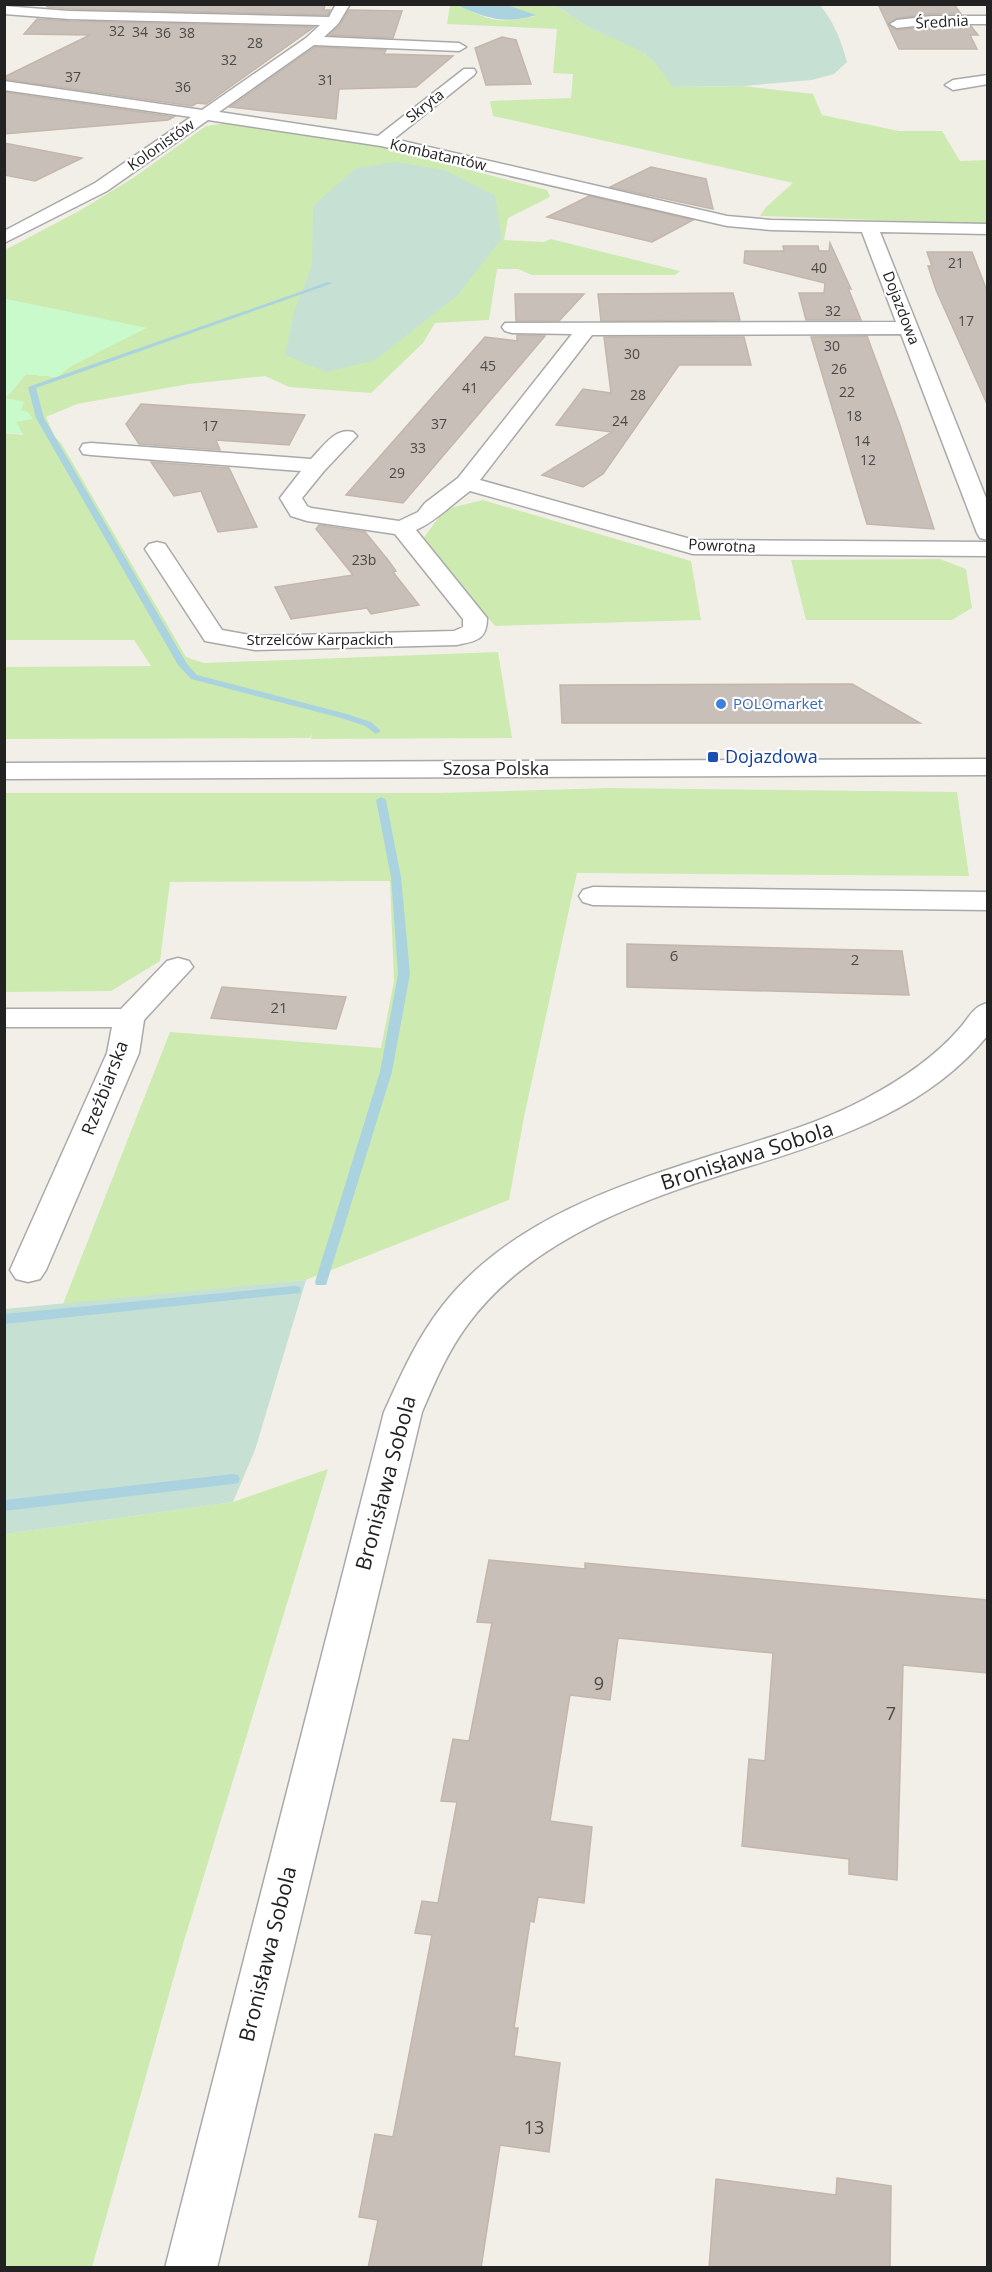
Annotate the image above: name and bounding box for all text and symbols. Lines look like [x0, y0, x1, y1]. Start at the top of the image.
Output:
street label: Średnia [915, 10, 969, 32]
house number: 32 [109, 21, 125, 40]
house number: 34 [132, 22, 148, 41]
house number: 36 [155, 23, 171, 42]
house number: 38 [179, 23, 195, 42]
house number: 28 [247, 33, 263, 52]
house number: 32 [221, 50, 237, 69]
house number: 37 [65, 67, 81, 86]
house number: 31 [318, 70, 334, 89]
house number: 36 [175, 77, 191, 96]
street label: Skryta [401, 84, 448, 126]
street label: Kolonistów [123, 114, 198, 174]
street label: Kombatantów [388, 133, 489, 175]
house number: 21 [948, 253, 964, 272]
house number: 40 [811, 258, 827, 277]
street label: Dojazdowa [879, 268, 925, 347]
house number: 32 [825, 301, 841, 320]
house number: 17 [958, 311, 974, 330]
house number: 30 [824, 336, 840, 355]
house number: 30 [624, 344, 640, 363]
house number: 45 [480, 356, 496, 375]
house number: 26 [831, 359, 847, 378]
house number: 41 [462, 378, 478, 397]
house number: 22 [839, 382, 855, 401]
house number: 28 [630, 385, 646, 404]
house number: 18 [846, 406, 862, 425]
house number: 24 [612, 411, 628, 430]
house number: 37 [431, 414, 447, 433]
house number: 17 [202, 416, 218, 435]
house number: 14 [854, 431, 870, 450]
house number: 33 [410, 438, 426, 457]
house number: 12 [860, 450, 876, 469]
house number: 29 [389, 463, 405, 482]
street label: Powrotna [688, 533, 756, 557]
house number: 23b [352, 550, 376, 569]
street label: Strzelców Karpackich [246, 629, 394, 649]
place label: POLOmarket [733, 693, 823, 713]
marker: POLOmarket [714, 697, 728, 711]
place label: Dojazdowa [725, 744, 818, 768]
marker: Dojazdowa [706, 750, 720, 764]
street label: Szosa Polska [443, 756, 549, 780]
house number: 6 [670, 945, 678, 965]
house number: 2 [851, 949, 859, 969]
house number: 21 [270, 997, 288, 1017]
street label: Rzeźbiarska [75, 1037, 133, 1138]
street label: Bronisława Sobola [657, 1114, 837, 1196]
street label: Bronisława Sobola [348, 1392, 422, 1573]
house number: 9 [594, 1671, 604, 1695]
house number: 7 [886, 1701, 896, 1725]
street label: Bronisława Sobola [232, 1863, 302, 2044]
house number: 13 [524, 2115, 544, 2139]

